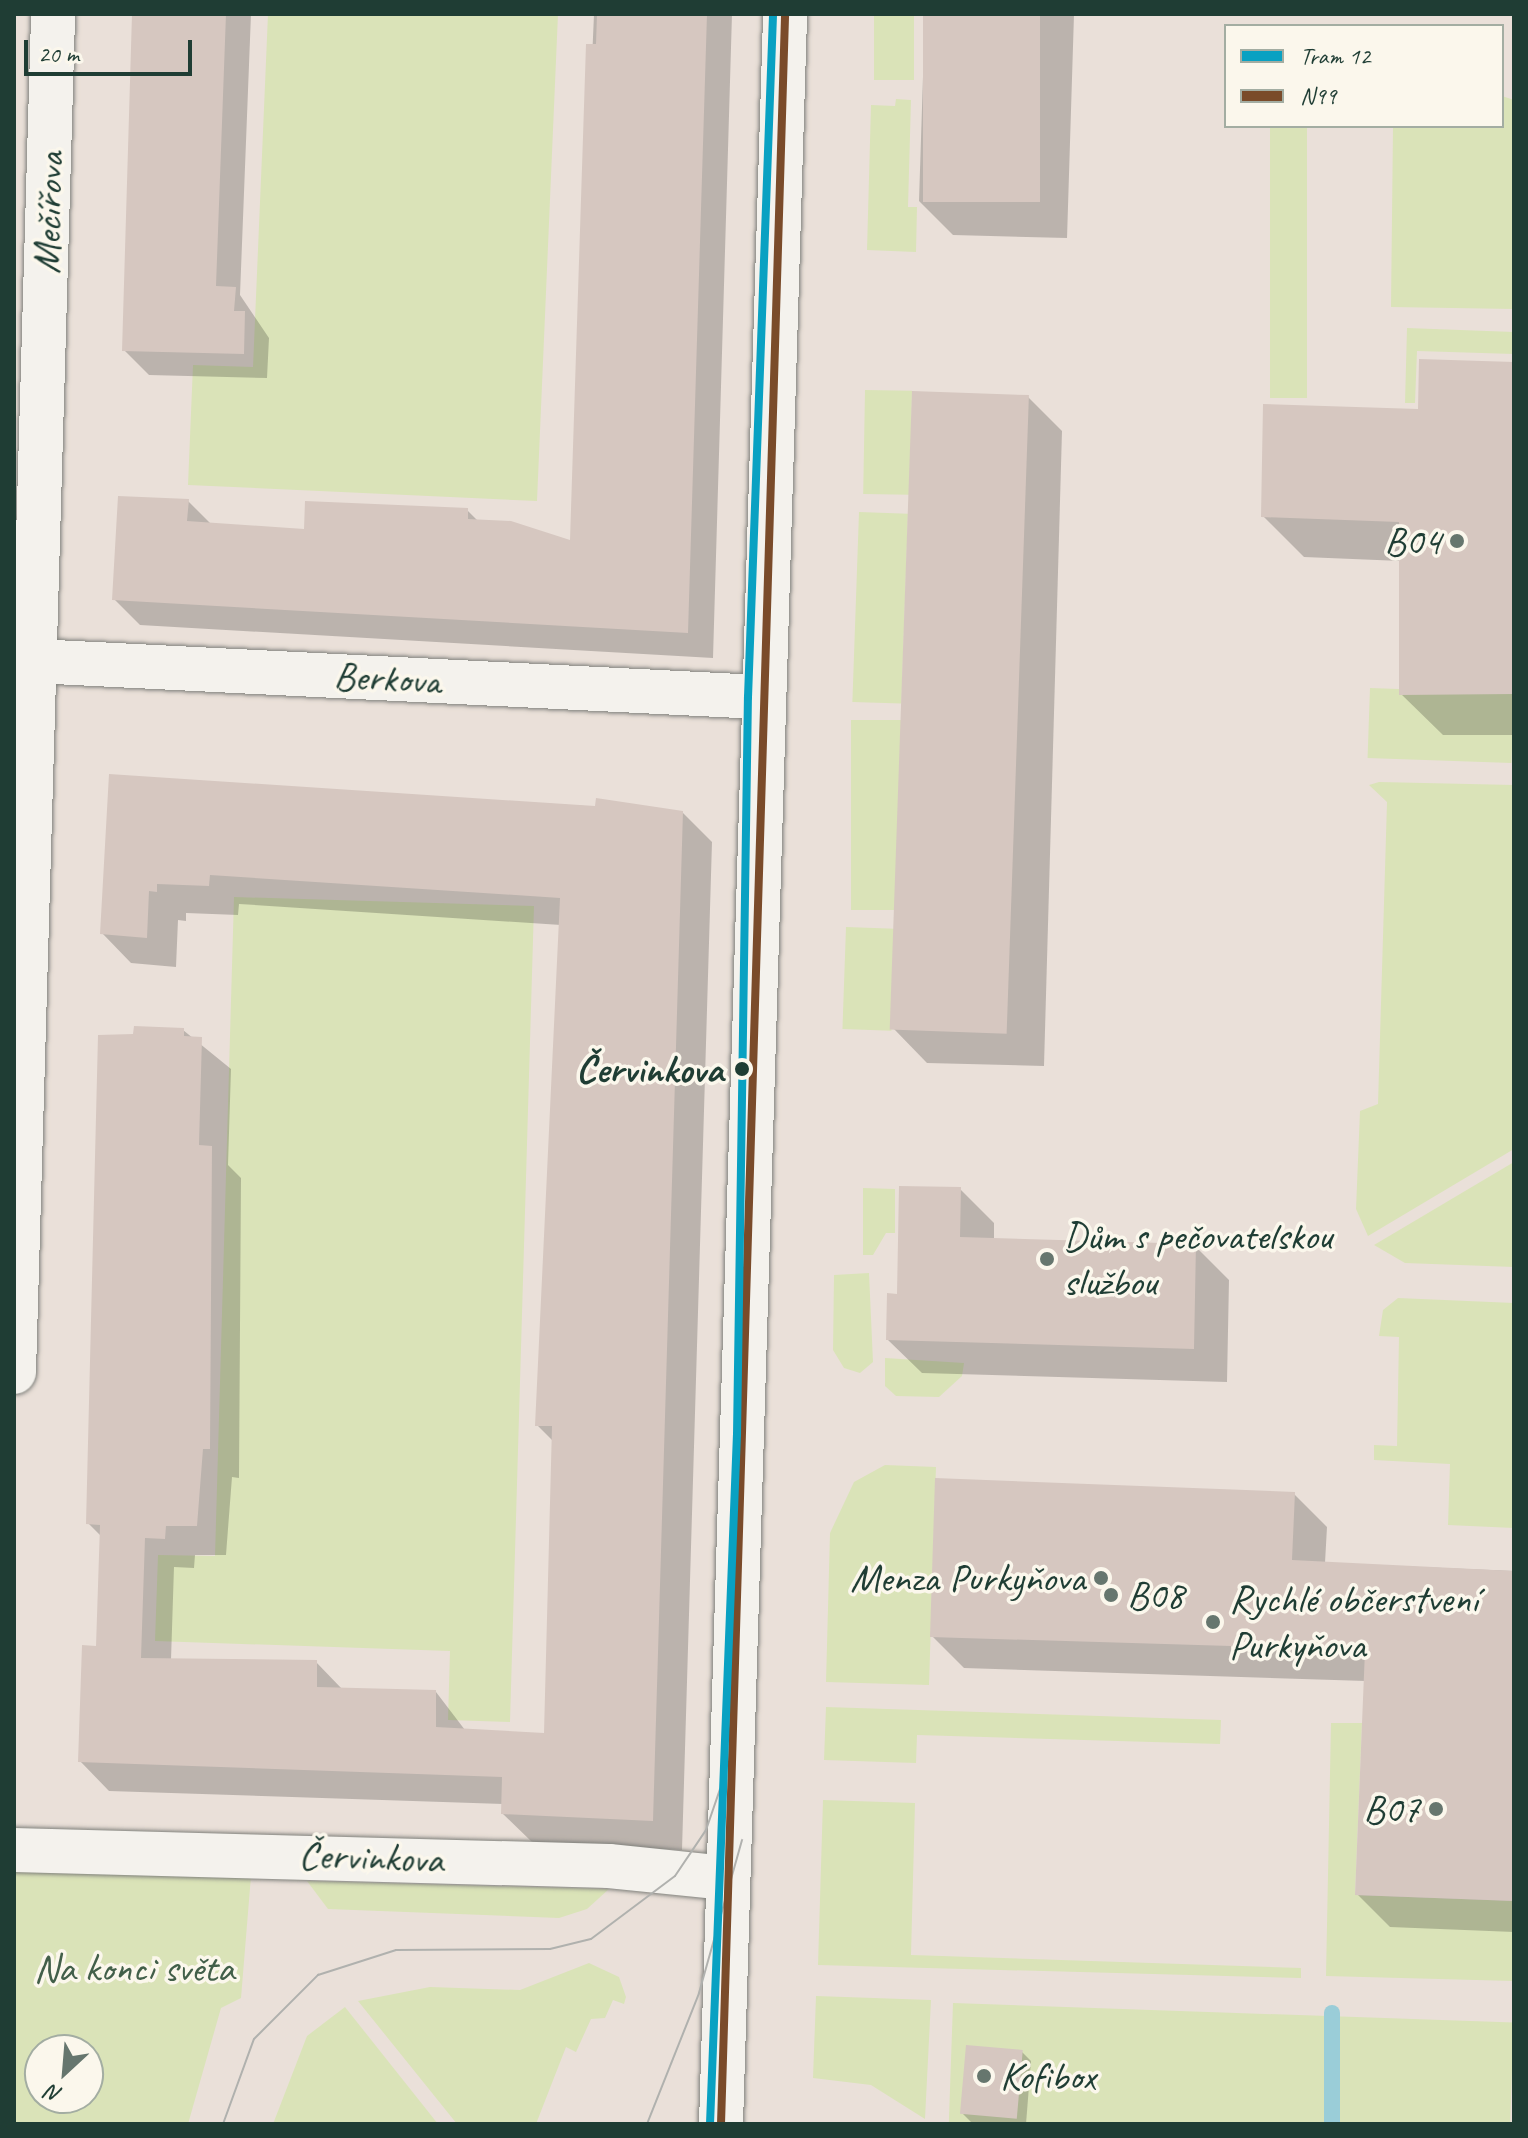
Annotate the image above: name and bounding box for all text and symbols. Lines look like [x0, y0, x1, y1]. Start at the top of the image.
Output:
scale bar [28, 24, 196, 74]
legend [1224, 24, 1504, 128]
text: 20 m [38, 39, 79, 69]
text: Tram 12 [1300, 41, 1370, 71]
text: N99 [1300, 81, 1336, 111]
street label: Mečířova [22, 151, 74, 275]
place label: B04 [1384, 517, 1441, 565]
marker: B04 [1448, 532, 1466, 550]
street label: Berkova [333, 651, 441, 705]
place label: Červinkova [576, 1045, 723, 1093]
marker: Červinkova [730, 1057, 754, 1081]
place label: Dům s pečovatelskou službou [1063, 1212, 1332, 1306]
marker: Dům s pečovatelskou službou [1038, 1250, 1056, 1268]
place label: Menza Purkyňova [850, 1554, 1085, 1602]
marker: Menza Purkyňova [1092, 1569, 1110, 1587]
place label: B08 [1127, 1571, 1184, 1619]
place label: Rychlé občerstvení Purkyňova [1229, 1575, 1478, 1669]
marker: B08 [1102, 1586, 1120, 1604]
marker: Rychlé občerstvení Purkyňova [1204, 1613, 1222, 1631]
place label: B07 [1363, 1785, 1420, 1833]
marker: B07 [1427, 1800, 1445, 1818]
street label: Červinkova [298, 1830, 444, 1884]
park label: Na konci světa [34, 1944, 234, 1992]
north arrow [24, 2034, 104, 2114]
place label: Kofibox [1000, 2052, 1096, 2100]
marker: Kofibox [975, 2067, 993, 2085]
text: N [42, 2078, 67, 2109]

